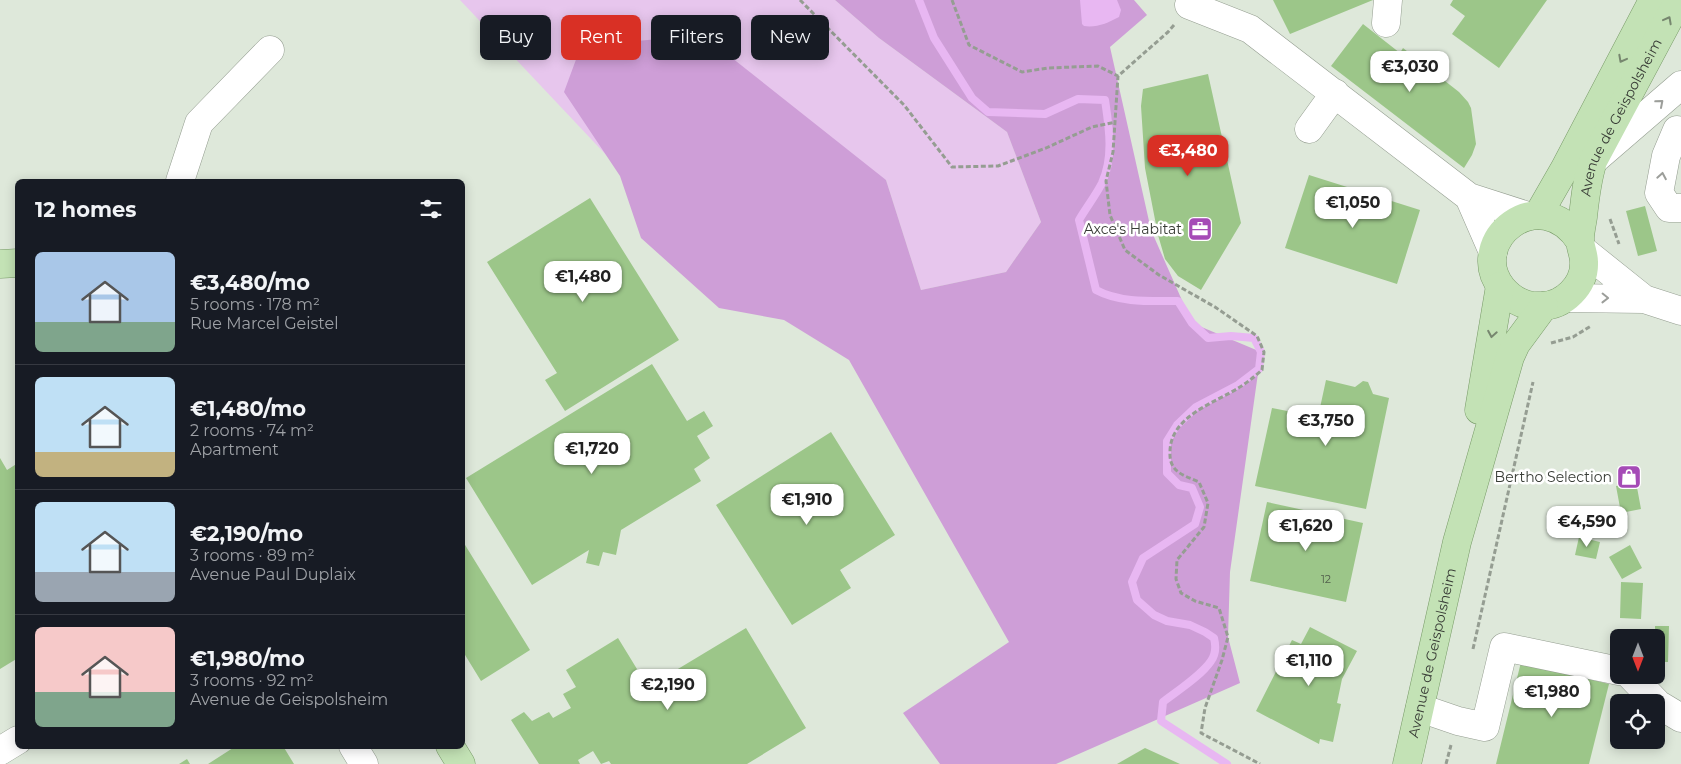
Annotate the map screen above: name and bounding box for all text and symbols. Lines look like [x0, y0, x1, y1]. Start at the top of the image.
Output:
chip: Buy [480, 15, 551, 60]
chip: Rent [561, 15, 641, 60]
chip: Filters [651, 15, 741, 60]
chip: New [751, 15, 829, 60]
one-way arrow [1662, 16, 1672, 25]
street label: Avenue de Geispolsheim [1576, 35, 1666, 197]
pin: €3,030 [1369, 51, 1451, 93]
one-way arrow [1618, 53, 1628, 62]
text: €3,030 [1381, 57, 1439, 76]
one-way arrow [1654, 100, 1663, 109]
pin: €3,480 [1147, 134, 1229, 177]
text: €3,480 [1158, 141, 1218, 160]
one-way arrow [1657, 171, 1667, 180]
pin: €1,050 [1312, 186, 1394, 229]
text: €1,050 [1326, 193, 1380, 212]
icon: filters [417, 195, 445, 223]
text: 12 homes [35, 197, 136, 222]
office icon: Axce's Habitat [1187, 216, 1213, 242]
place label: Axce's Habitat [1084, 220, 1182, 238]
pin: €1,480 [542, 260, 624, 303]
text: €1,480 [555, 267, 611, 286]
text: €3,480/mo [190, 270, 310, 295]
icon: home [75, 272, 135, 332]
one-way arrow [1602, 293, 1609, 303]
text: 5 rooms · 178 m² [190, 295, 320, 314]
text: Rue Marcel Geistel [190, 314, 338, 333]
one-way arrow [1487, 329, 1497, 338]
text: €1,480/mo [190, 396, 306, 421]
icon: home [75, 397, 135, 457]
pin: €3,750 [1285, 404, 1367, 447]
text: €3,750 [1298, 411, 1354, 430]
text: 2 rooms · 74 m² [190, 421, 314, 440]
pin: €1,720 [551, 432, 633, 475]
text: €1,720 [565, 439, 619, 458]
text: Apartment [190, 440, 279, 459]
shop icon: Bertho Selection [1616, 464, 1642, 490]
place label: Bertho Selection [1495, 468, 1612, 486]
pin: €1,910 [766, 484, 848, 526]
text: €1,910 [782, 490, 832, 509]
pin: €4,590 [1546, 506, 1628, 548]
pin: €1,620 [1265, 510, 1347, 552]
text: €4,590 [1558, 512, 1616, 531]
text: €1,620 [1279, 516, 1333, 535]
text: €2,190/mo [190, 521, 303, 546]
icon: home [75, 522, 135, 582]
text: 3 rooms · 89 m² [190, 546, 315, 565]
text: Avenue Paul Duplaix [190, 565, 356, 584]
street label: Avenue de Geispolsheim [1404, 566, 1460, 739]
house number: 12 [1321, 572, 1331, 586]
north arrow [1610, 629, 1665, 684]
map controls [1610, 629, 1665, 749]
pin: €1,110 [1268, 644, 1350, 687]
text: €1,980/mo [190, 646, 305, 671]
icon: home [75, 647, 135, 707]
text: €1,110 [1286, 651, 1332, 670]
pin: €2,190 [627, 668, 709, 711]
text: 3 rooms · 92 m² [190, 671, 314, 690]
text: €2,190 [641, 675, 695, 694]
pin: €1,980 [1511, 676, 1593, 718]
text: €1,980 [1524, 682, 1580, 701]
text: Avenue de Geispolsheim [190, 690, 388, 709]
button: locate [1610, 694, 1665, 749]

